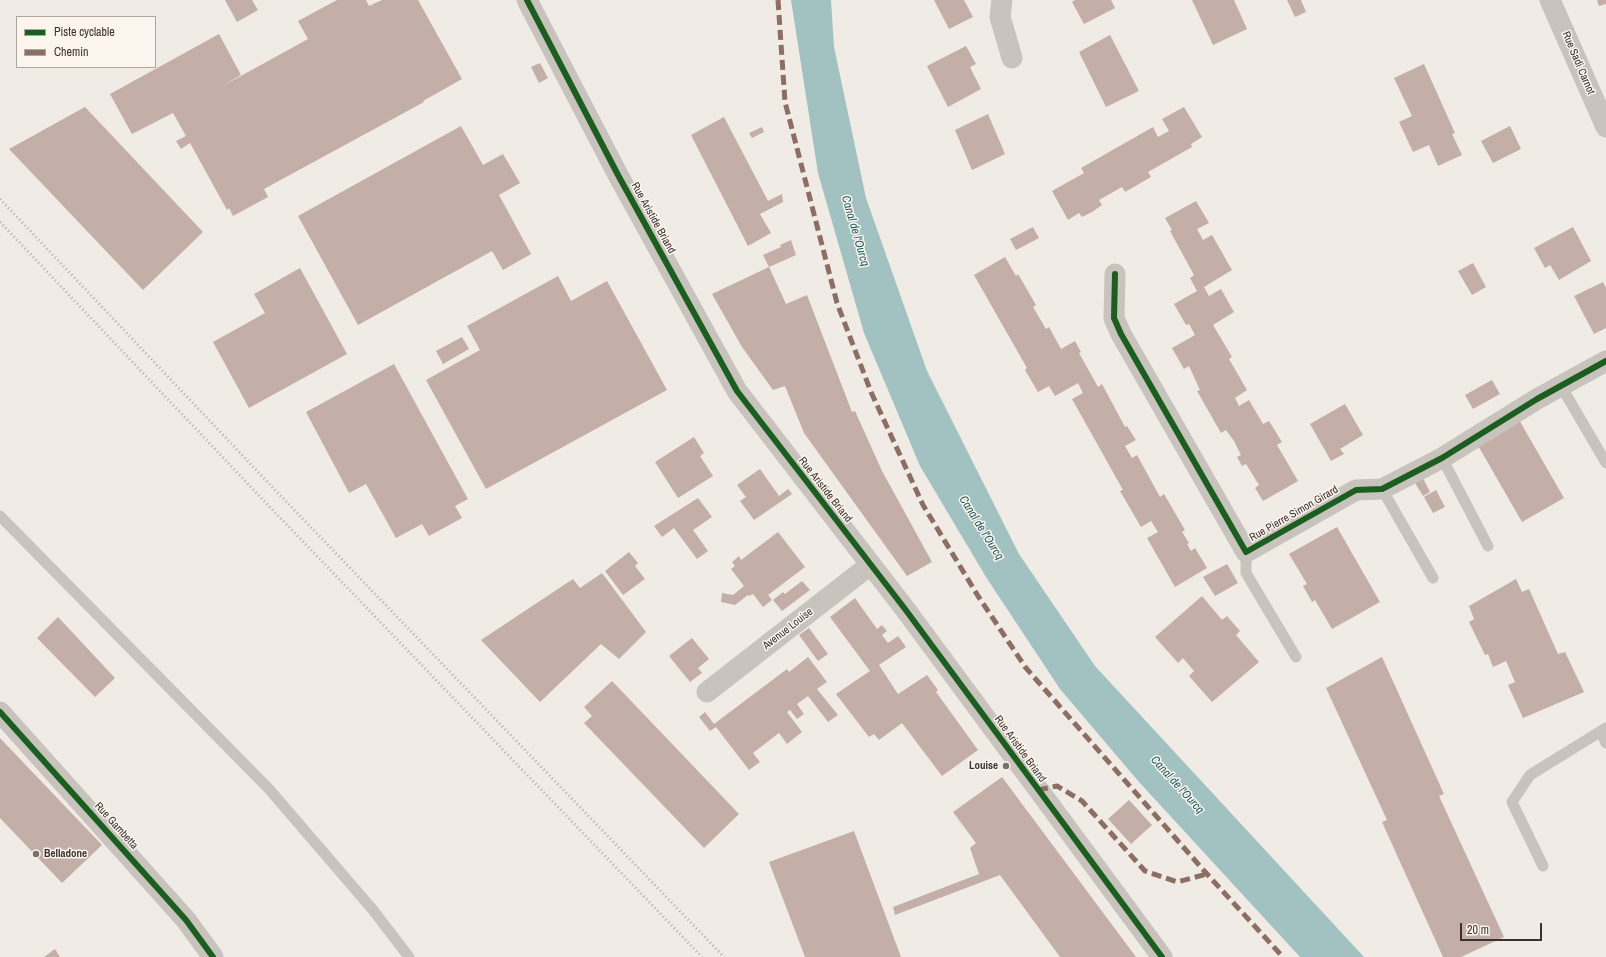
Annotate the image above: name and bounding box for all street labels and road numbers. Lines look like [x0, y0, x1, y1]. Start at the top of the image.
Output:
street label: Rue Sadi Carnot [1559, 29, 1597, 97]
street label: Rue Aristide Briand [628, 180, 678, 256]
street label: Rue Aristide Briand [795, 455, 855, 525]
street label: Rue Pierre Simon Girard [1247, 483, 1341, 545]
street label: Avenue Louise [760, 605, 816, 653]
street label: Rue Aristide Briand [991, 713, 1049, 785]
street label: Rue Gambetta [91, 800, 141, 852]

